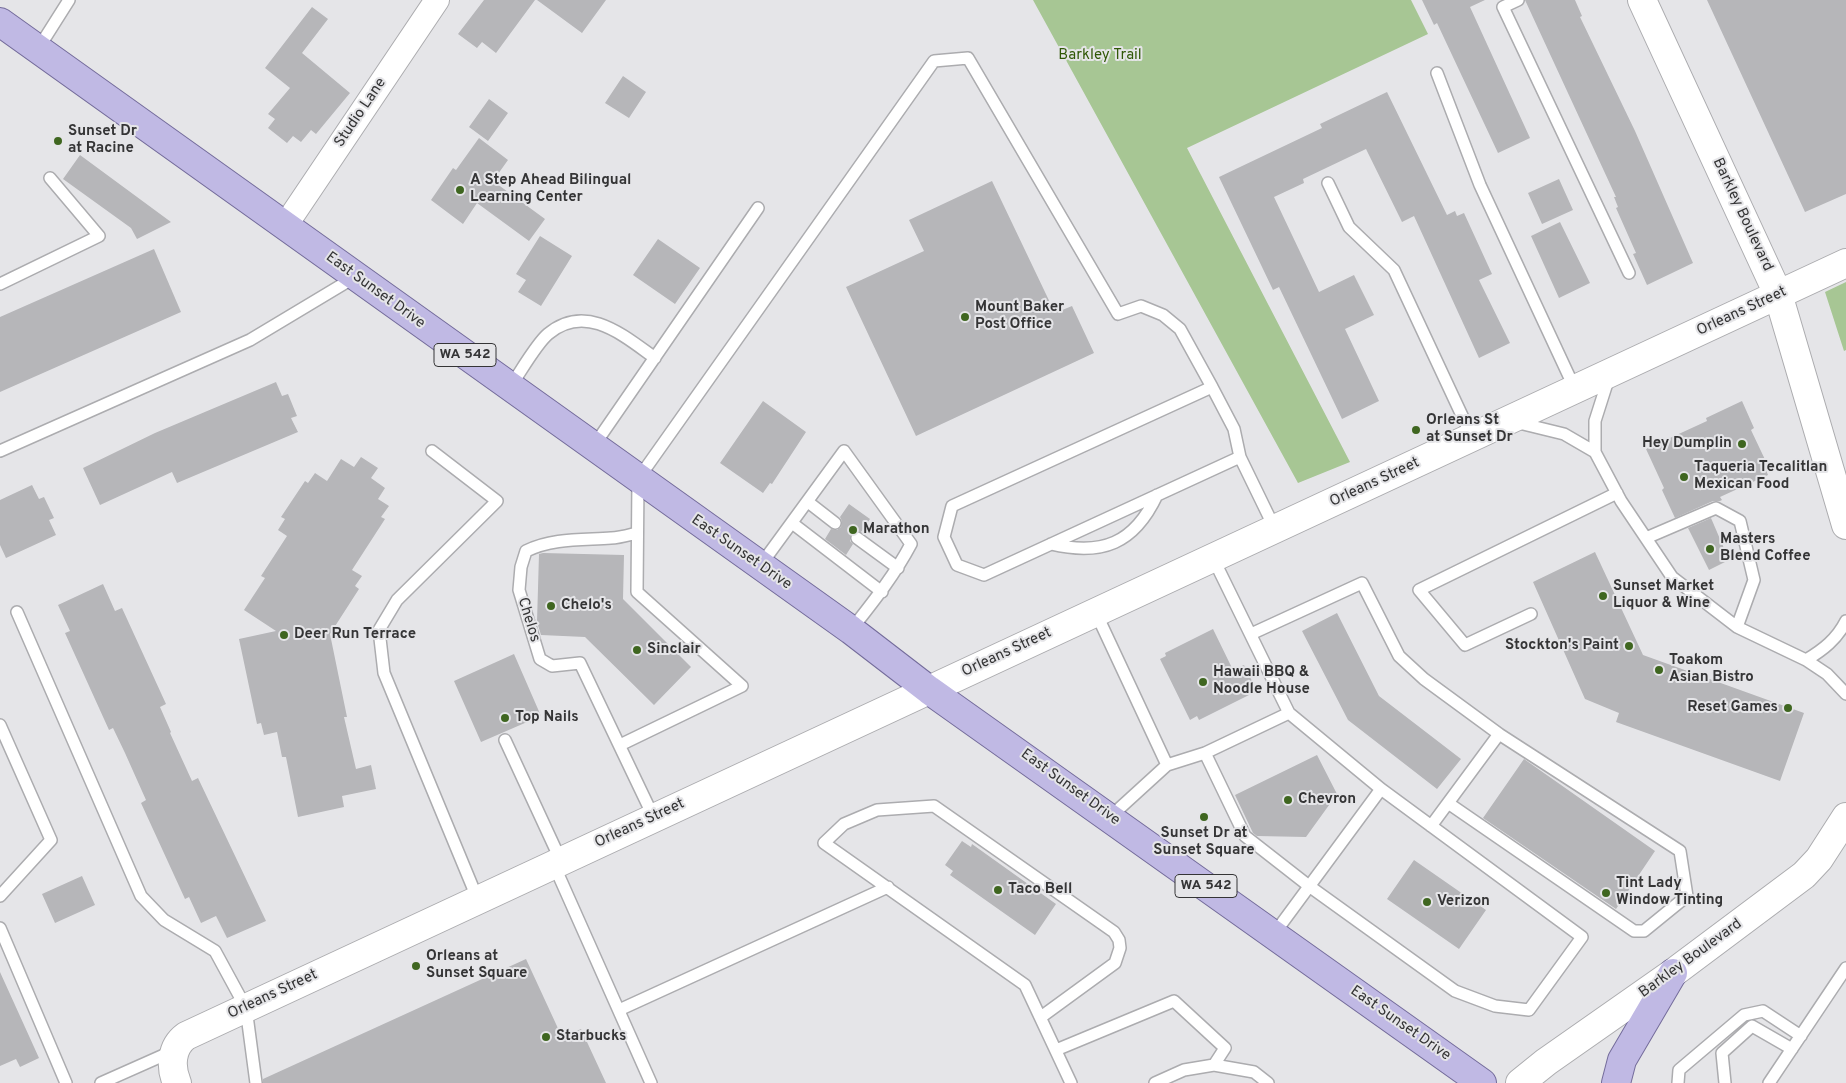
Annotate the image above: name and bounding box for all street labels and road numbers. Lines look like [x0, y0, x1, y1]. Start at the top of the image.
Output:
street label: Studio Lane [331, 75, 391, 151]
street label: Barkley Boulevard [1708, 156, 1776, 274]
street label: East Sunset Drive [322, 249, 428, 333]
street label: Orleans Street [1694, 283, 1790, 341]
road number: WA 542 [434, 344, 496, 366]
street label: Orleans Street [1327, 454, 1423, 512]
street label: East Sunset Drive [687, 512, 795, 594]
street label: Chelos [513, 596, 543, 644]
street label: Orleans Street [959, 624, 1055, 682]
street label: East Sunset Drive [1017, 746, 1123, 830]
street label: Orleans Street [592, 795, 688, 853]
road number: WA 542 [1175, 874, 1237, 898]
street label: Barkley Boulevard [1636, 916, 1746, 1002]
street label: Orleans Street [225, 966, 321, 1024]
street label: East Sunset Drive [1346, 983, 1454, 1065]

